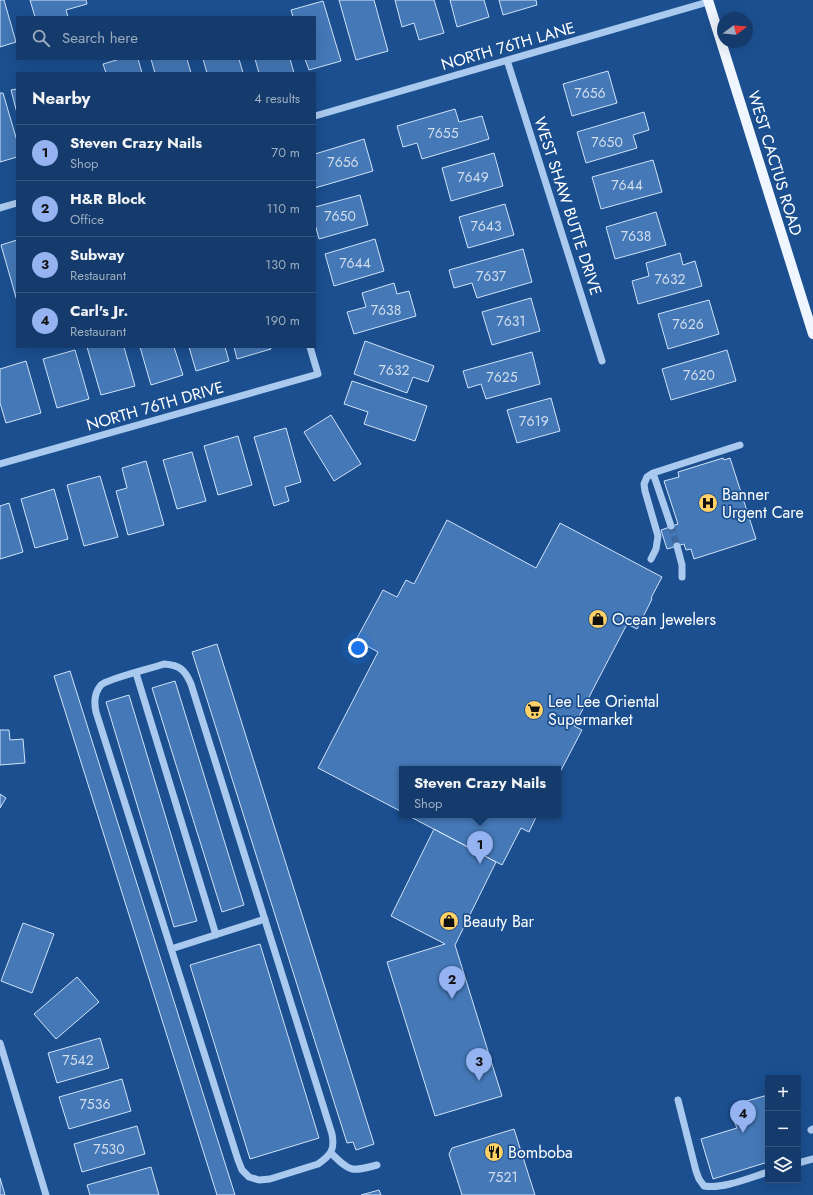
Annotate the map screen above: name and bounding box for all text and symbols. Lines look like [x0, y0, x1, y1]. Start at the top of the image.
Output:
north arrow [717, 12, 753, 48]
search box [16, 16, 316, 60]
street label: NORTH 76TH LANE [438, 16, 578, 76]
icon: search [30, 27, 52, 49]
text: Search here [62, 27, 138, 49]
house number: 7656 [574, 83, 606, 103]
text: Nearby [32, 86, 90, 110]
street label: WEST CACTUS ROAD [742, 88, 808, 238]
text: 4 results [254, 89, 300, 108]
street label: WEST SHAW BUTTE DRIVE [528, 114, 608, 298]
house number: 7655 [427, 123, 459, 143]
text: Steven Crazy Nails [70, 132, 202, 154]
house number: 7650 [591, 132, 623, 152]
text: 1 [42, 143, 48, 162]
text: 70 m [271, 143, 300, 162]
house number: 7656 [327, 152, 359, 172]
text: Shop [70, 154, 98, 173]
house number: 7649 [457, 167, 489, 187]
house number: 7644 [611, 175, 643, 195]
text: H&R Block [70, 188, 146, 210]
text: 2 [41, 199, 49, 218]
text: 110 m [266, 199, 300, 218]
house number: 7650 [324, 206, 356, 226]
text: Office [70, 210, 104, 229]
house number: 7643 [470, 216, 502, 236]
house number: 7638 [621, 226, 651, 246]
text: Subway [70, 244, 124, 266]
house number: 7644 [339, 253, 371, 273]
text: 3 [41, 255, 49, 274]
text: 130 m [265, 255, 300, 274]
text: Restaurant [70, 266, 126, 285]
house number: 7637 [476, 266, 507, 286]
house number: 7632 [654, 269, 686, 289]
text: Carl's Jr. [70, 300, 128, 322]
house number: 7638 [371, 300, 401, 320]
text: 4 [40, 311, 50, 330]
text: 190 m [265, 311, 300, 330]
house number: 7631 [496, 311, 526, 331]
house number: 7626 [672, 314, 704, 334]
text: Restaurant [70, 322, 126, 341]
house number: 7632 [378, 360, 410, 380]
house number: 7620 [683, 365, 715, 385]
house number: 7625 [486, 367, 518, 387]
street label: NORTH 76TH DRIVE [84, 375, 226, 437]
house number: 7619 [519, 411, 549, 431]
place label: Banner Urgent Care [722, 483, 804, 524]
hospital icon: Banner Urgent Care [697, 492, 719, 514]
shop icon: Ocean Jewelers [587, 608, 609, 630]
place label: Ocean Jewelers [612, 608, 716, 631]
your location [348, 638, 368, 658]
place label: Lee Lee Oriental Supermarket [548, 690, 659, 731]
supermarket icon: Lee Lee Oriental Supermarket [523, 699, 545, 721]
popup [399, 766, 561, 818]
text: Steven Crazy Nails [414, 772, 546, 794]
text: Shop [414, 794, 442, 813]
pin: 1 [467, 831, 493, 864]
shop icon: Beauty Bar [438, 910, 460, 932]
place label: Beauty Bar [463, 910, 535, 933]
pin: 2 [439, 966, 465, 999]
pin: 3 [466, 1048, 492, 1081]
house number: 7542 [62, 1050, 94, 1070]
map controls [765, 1075, 801, 1183]
button: + [765, 1075, 801, 1111]
house number: 7536 [80, 1094, 110, 1114]
pin: 4 [730, 1100, 756, 1133]
button: − [765, 1111, 801, 1147]
house number: 7530 [93, 1139, 125, 1159]
restaurant icon: Bomboba [483, 1141, 505, 1163]
place label: Bomboba [508, 1141, 573, 1164]
button: layers [765, 1147, 801, 1183]
house number: 7521 [488, 1167, 518, 1187]

